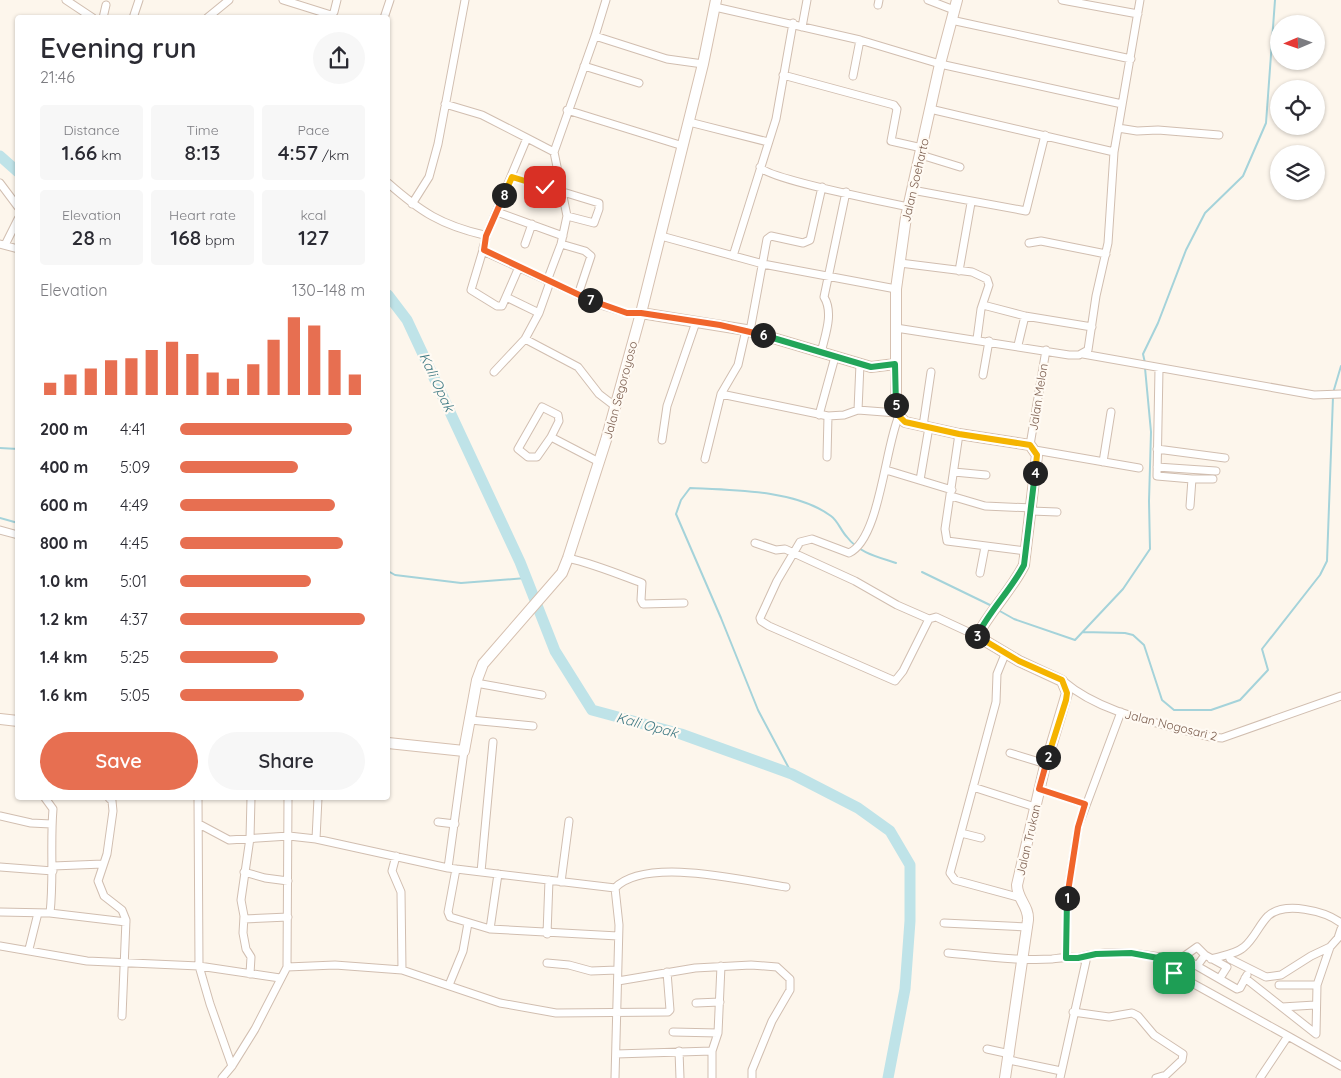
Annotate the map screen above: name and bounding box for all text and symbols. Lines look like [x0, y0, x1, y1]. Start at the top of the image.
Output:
north arrow [1270, 15, 1325, 70]
map controls [1270, 15, 1325, 200]
text: Evening run [40, 30, 197, 65]
button: share [313, 32, 365, 84]
text: 21:46 [40, 67, 75, 87]
button: locate [1270, 80, 1325, 135]
text: Distance [63, 121, 120, 139]
text: Time [186, 121, 219, 139]
text: Pace [298, 121, 329, 139]
street label: Jalan Soeharto [898, 137, 932, 223]
text: 1.66 [62, 139, 97, 165]
text: 8:13 [185, 139, 220, 165]
text: 4:57 [278, 139, 318, 165]
button: layers [1270, 145, 1325, 200]
text: km [97, 146, 121, 164]
text: /km [318, 146, 349, 164]
pin [524, 166, 566, 208]
icon: check [531, 173, 559, 201]
pin: 8 [492, 182, 516, 208]
text: 8 [501, 186, 508, 204]
text: Elevation [62, 206, 121, 224]
text: Heart rate [169, 206, 236, 224]
text: kcal [300, 206, 327, 224]
text: 28 [72, 224, 95, 250]
text: 168 [170, 224, 201, 250]
text: 127 [298, 224, 329, 250]
text: m [95, 231, 111, 249]
text: bpm [201, 231, 235, 249]
text: Elevation [40, 280, 107, 300]
text: 130–148 m [292, 280, 365, 300]
pin: 7 [578, 288, 602, 312]
text: 7 [587, 291, 594, 309]
pin: 6 [750, 322, 776, 348]
text: 6 [760, 326, 767, 344]
street label: Jalan Segoroyoso [600, 339, 640, 441]
water label: Kali Opak [415, 350, 459, 416]
street label: Jalan Melon [1025, 362, 1051, 432]
pin: 5 [884, 392, 908, 418]
text: 5 [892, 396, 901, 414]
text: 200 m [40, 419, 88, 439]
text: 4:41 [120, 419, 146, 439]
text: 400 m [40, 457, 88, 477]
text: 5:09 [120, 457, 150, 477]
pin: 4 [1022, 460, 1048, 486]
text: 4 [1031, 464, 1040, 482]
text: 600 m [40, 495, 88, 515]
text: 4:49 [120, 495, 148, 515]
text: 800 m [40, 533, 88, 553]
text: 4:45 [120, 533, 149, 553]
text: 1.0 km [40, 571, 88, 591]
text: 5:01 [120, 571, 147, 591]
text: 1.2 km [40, 609, 88, 629]
text: 4:37 [120, 609, 148, 629]
pin: 3 [964, 624, 990, 648]
text: 3 [974, 627, 981, 645]
text: 1.4 km [40, 647, 87, 667]
text: 5:25 [120, 647, 149, 667]
text: 1.6 km [40, 685, 87, 705]
text: 5:05 [120, 685, 150, 705]
street label: Jalan Nogosari 2 [1123, 706, 1219, 744]
water label: Kali Opak [614, 708, 681, 742]
button: Save [40, 732, 198, 790]
button: Share [208, 732, 365, 790]
pin: 2 [1036, 744, 1060, 770]
text: 2 [1045, 748, 1052, 766]
street label: Jalan Trukan [1012, 803, 1044, 877]
pin: 1 [1054, 886, 1080, 910]
text: 1 [1065, 889, 1070, 907]
pin [1153, 952, 1195, 994]
icon: arrive [1160, 959, 1188, 987]

